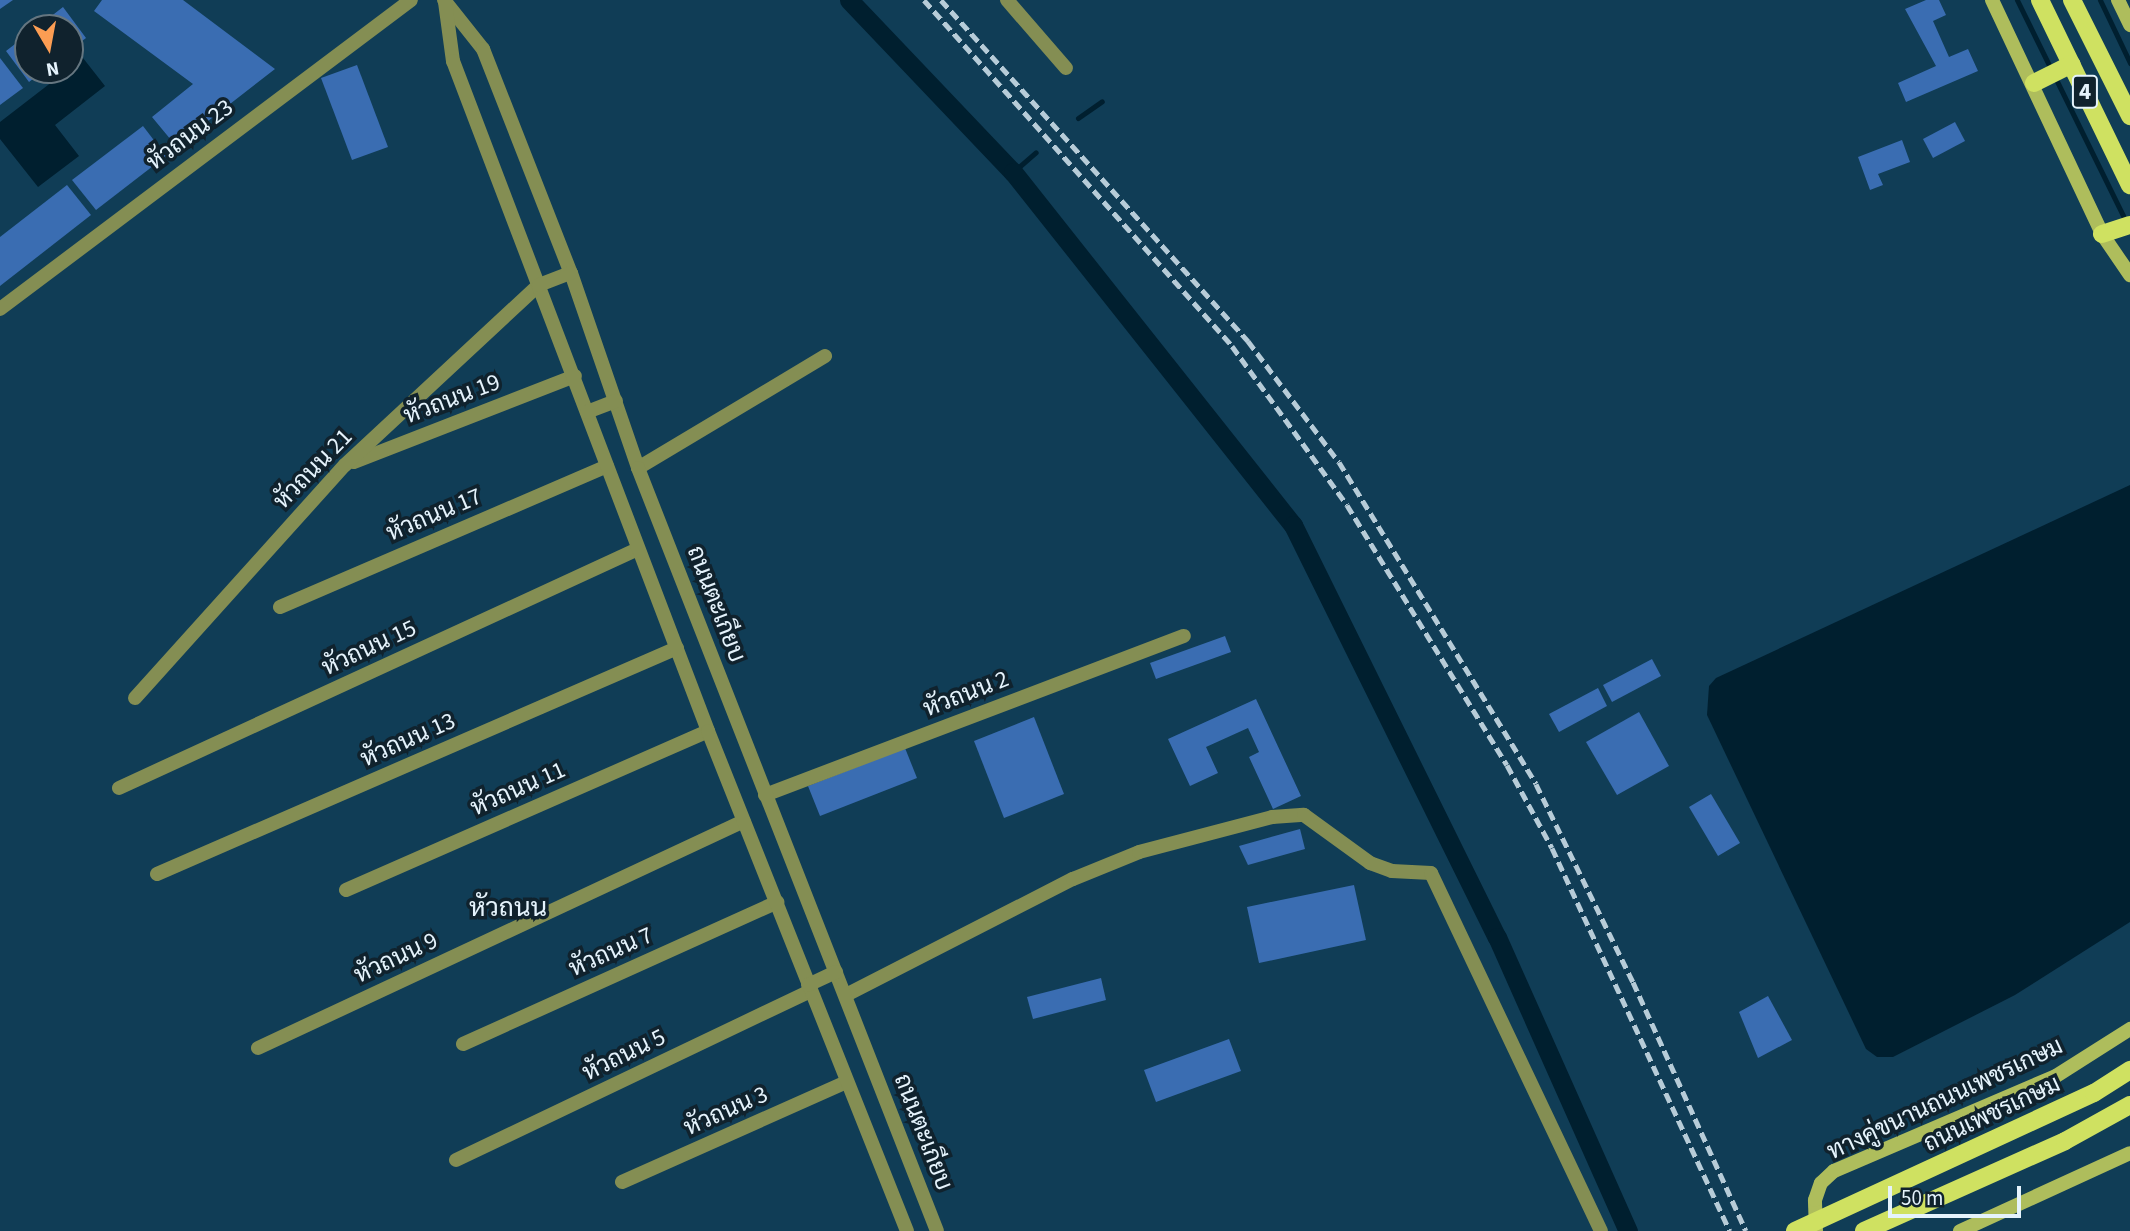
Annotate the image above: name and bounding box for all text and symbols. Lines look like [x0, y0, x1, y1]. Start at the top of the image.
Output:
north arrow [14, 14, 84, 84]
text: N [44, 54, 61, 83]
road number: 4 [2071, 72, 2099, 111]
street label: หัวถนน 23 [141, 93, 239, 177]
street label: หัวถนน 19 [400, 368, 504, 430]
street label: หัวถนน 21 [268, 423, 358, 515]
street label: หัวถนน 17 [382, 482, 486, 548]
street label: ถนนตะเกียบ [681, 542, 751, 666]
street label: หัวถนน 15 [317, 614, 421, 682]
street label: หัวถนน 2 [919, 665, 1013, 723]
street label: หัวถนน 13 [356, 706, 460, 774]
street label: หัวถนน 11 [466, 755, 570, 823]
district label: หัวถนน [469, 892, 547, 924]
street label: หัวถนน 7 [565, 921, 657, 983]
street label: หัวถนน 9 [350, 926, 442, 990]
street label: หัวถนน 5 [578, 1023, 670, 1087]
street label: ทางคู่ขนานถนนเพชรเกษม [1823, 1032, 2067, 1166]
street label: ถนนตะเกียบ [888, 1070, 958, 1194]
street label: ถนนเพชรเกษม [1919, 1070, 2065, 1158]
street label: หัวถนน 3 [680, 1080, 772, 1142]
scale bar [1892, 1172, 2025, 1216]
text: 50 m [1901, 1183, 1943, 1213]

